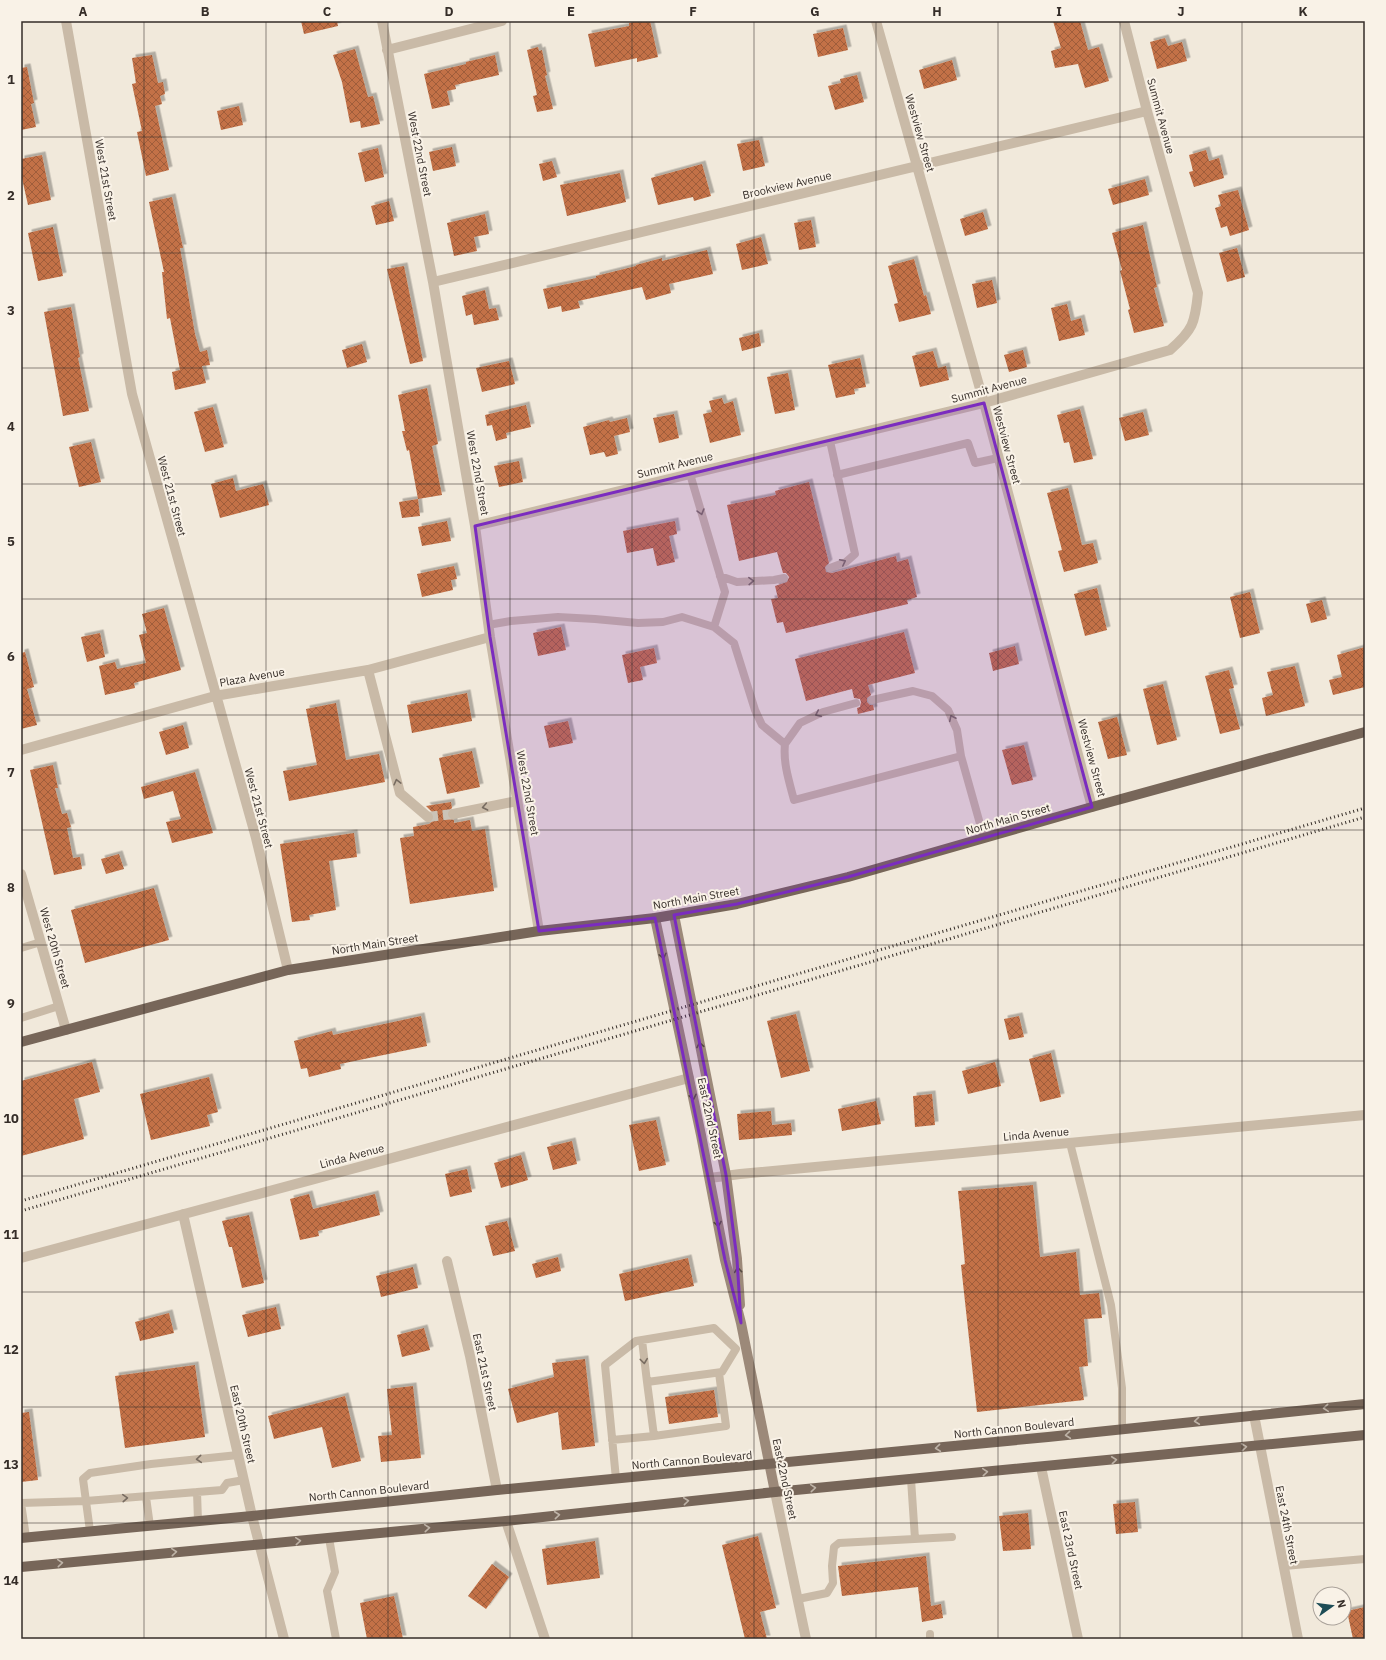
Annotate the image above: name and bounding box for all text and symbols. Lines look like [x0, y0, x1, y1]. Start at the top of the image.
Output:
text: A [79, 3, 88, 20]
text: B [201, 3, 210, 20]
text: C [323, 3, 332, 20]
text: D [444, 3, 454, 20]
text: E [567, 3, 575, 20]
text: F [689, 3, 697, 20]
text: G [810, 3, 820, 20]
text: H [932, 3, 942, 20]
text: I [1056, 3, 1062, 20]
text: J [1177, 3, 1185, 20]
text: K [1298, 3, 1308, 20]
text: 1 [7, 71, 15, 88]
street label: Summit Avenue [1144, 77, 1178, 155]
street label: Westview Street [902, 93, 938, 174]
street label: West 22nd Street [405, 110, 435, 198]
street label: West 21st Street [92, 138, 120, 222]
street label: Brookview Avenue [741, 168, 833, 202]
text: 2 [7, 187, 15, 204]
text: 3 [7, 302, 15, 319]
street label: Summit Avenue [950, 372, 1028, 406]
street label: Westview Street [990, 404, 1024, 486]
text: 4 [7, 418, 15, 435]
street label: West 22nd Street [464, 429, 492, 517]
street label: Summit Avenue [636, 449, 714, 481]
street label: West 21st Street [155, 454, 189, 538]
one-way arrow [696, 508, 705, 515]
text: 5 [7, 533, 15, 550]
one-way arrow [839, 559, 846, 567]
one-way arrow [748, 577, 754, 585]
text: 6 [7, 648, 15, 665]
street label: Plaza Avenue [218, 664, 286, 690]
one-way arrow [815, 709, 823, 717]
one-way arrow [949, 715, 957, 722]
street label: Westview Street [1075, 717, 1109, 799]
street label: West 22nd Street [514, 749, 542, 837]
text: 7 [7, 764, 15, 781]
street label: West 21st Street [242, 766, 276, 850]
one-way arrow [393, 779, 402, 786]
street label: North Main Street [964, 800, 1052, 838]
one-way arrow [482, 802, 488, 811]
text: 8 [7, 879, 15, 896]
street label: North Main Street [652, 884, 740, 912]
street label: West 20th Street [37, 906, 73, 990]
street label: North Main Street [331, 930, 419, 958]
one-way arrow [659, 953, 667, 959]
text: 9 [7, 995, 15, 1012]
one-way arrow [696, 1042, 705, 1048]
street label: East 22nd Street [695, 1076, 725, 1160]
one-way arrow [689, 1094, 697, 1100]
text: 10 [3, 1110, 19, 1127]
street label: Linda Avenue [1002, 1124, 1070, 1144]
street label: Linda Avenue [318, 1141, 386, 1171]
one-way arrow [713, 1221, 722, 1227]
text: 11 [3, 1226, 19, 1243]
one-way arrow [734, 1267, 743, 1273]
street label: East 21st Street [470, 1332, 500, 1412]
text: 12 [3, 1341, 19, 1358]
one-way arrow [640, 1358, 649, 1364]
street label: East 20th Street [227, 1383, 259, 1465]
one-way arrow [1323, 1403, 1329, 1412]
street label: North Cannon Boulevard [953, 1415, 1075, 1441]
one-way arrow [1194, 1416, 1200, 1425]
one-way arrow [1065, 1430, 1071, 1439]
street label: East 22nd Street [770, 1437, 800, 1521]
one-way arrow [935, 1443, 941, 1452]
one-way arrow [1240, 1443, 1247, 1452]
street label: North Cannon Boulevard [631, 1448, 753, 1472]
one-way arrow [196, 1454, 202, 1463]
one-way arrow [1111, 1455, 1117, 1464]
text: 13 [3, 1456, 19, 1473]
one-way arrow [982, 1468, 988, 1477]
street label: North Cannon Boulevard [308, 1478, 430, 1504]
one-way arrow [810, 1484, 817, 1493]
street label: East 24th Street [1272, 1484, 1302, 1566]
one-way arrow [122, 1494, 128, 1503]
one-way arrow [683, 1497, 689, 1506]
street label: East 23rd Street [1056, 1509, 1086, 1591]
one-way arrow [554, 1511, 560, 1520]
one-way arrow [424, 1524, 430, 1533]
one-way arrow [295, 1536, 301, 1545]
one-way arrow [171, 1548, 177, 1557]
one-way arrow [57, 1559, 63, 1568]
text: 14 [3, 1572, 19, 1589]
north arrow [1312, 1586, 1352, 1626]
text: N [1334, 1598, 1349, 1609]

